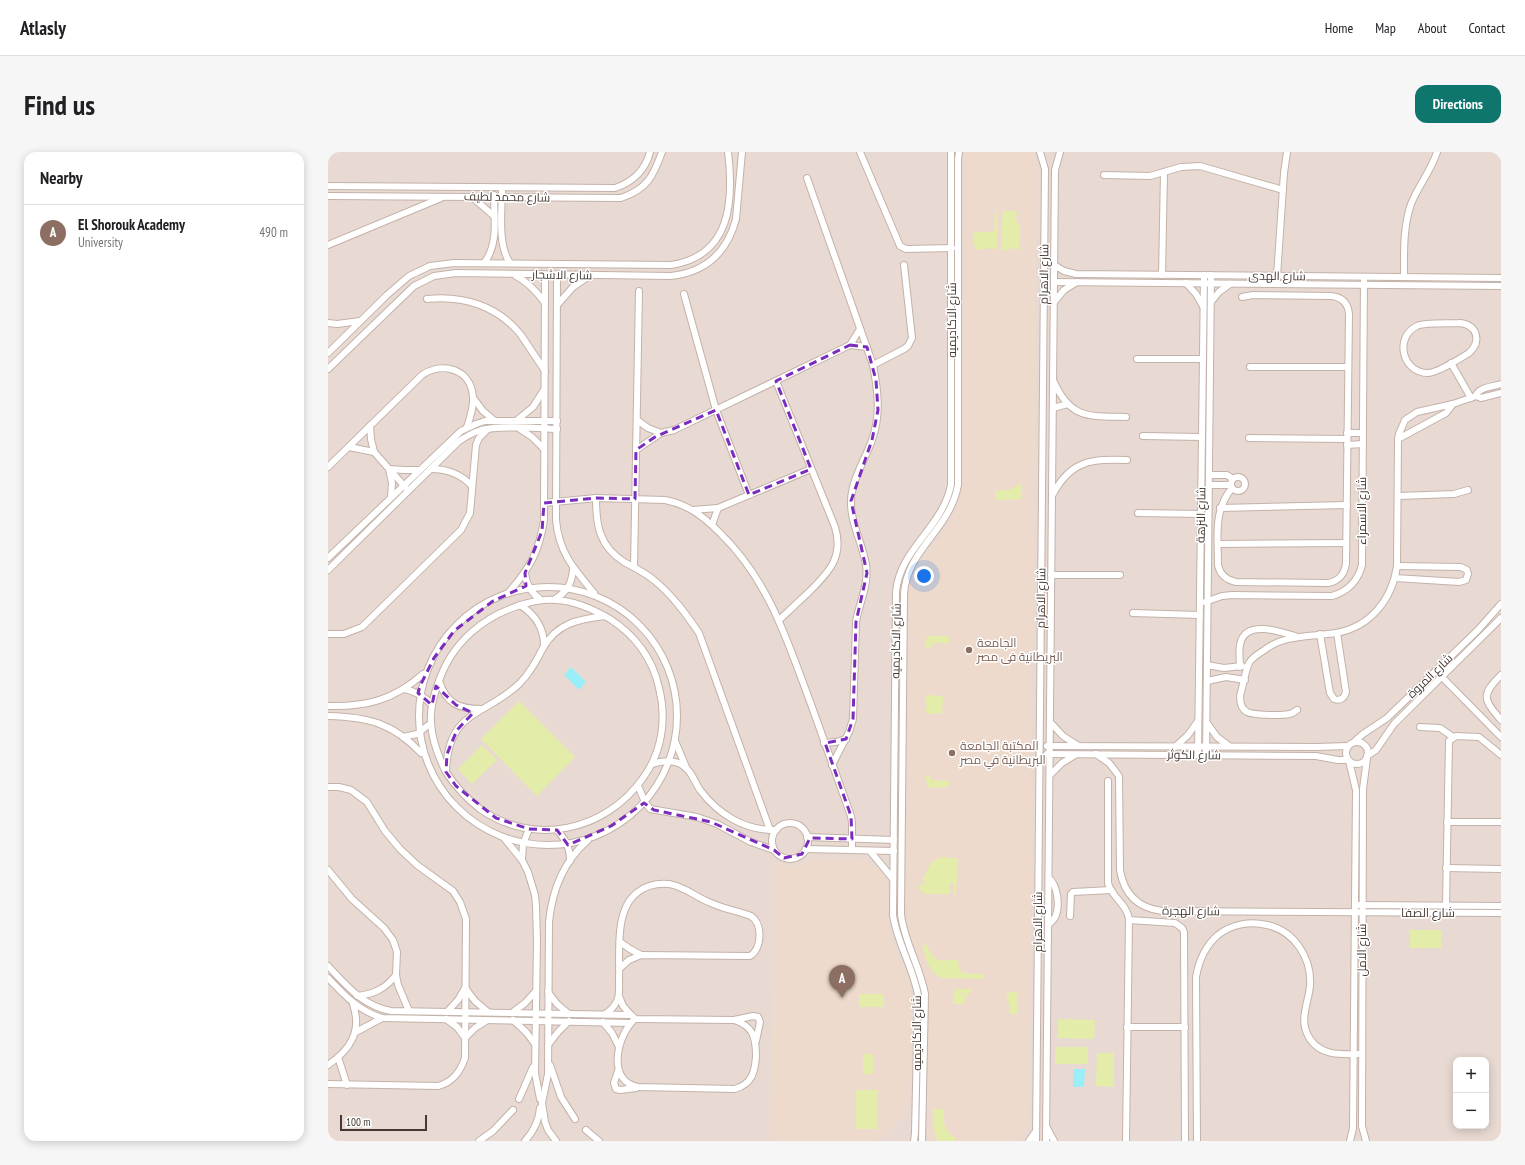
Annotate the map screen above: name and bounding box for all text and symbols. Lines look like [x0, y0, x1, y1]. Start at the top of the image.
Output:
text: Atlasly [20, 16, 66, 40]
text: Home [1325, 19, 1353, 37]
text: Map [1375, 19, 1396, 37]
text: About [1418, 19, 1447, 37]
text: Contact [1469, 19, 1505, 37]
button: Directions [1415, 85, 1501, 123]
text: Find us [24, 86, 95, 123]
text: Nearby [40, 167, 83, 189]
street label: شارع محمد لطيف [464, 188, 550, 206]
text: El Shorouk Academy [78, 215, 185, 234]
text: A [50, 224, 56, 241]
text: 490 m [259, 224, 288, 241]
text: University [78, 234, 123, 251]
street label: شارع الاهرام [1035, 243, 1053, 304]
street label: شارع الاشجار [531, 266, 593, 284]
street label: شارع الهدى [1248, 268, 1306, 285]
street label: شارع الاكاديميه [944, 282, 960, 358]
street label: شارع الاسمراء [1354, 477, 1370, 545]
street label: شارع النزهة [1193, 487, 1209, 543]
your location [914, 566, 934, 586]
street label: شارع الاهرام [1032, 567, 1050, 628]
street label: شارع الاكاديميه [887, 603, 905, 679]
place label: الجامعة البريطانية فى مصر [976, 635, 1063, 664]
marker: الجامعة البريطانية فى مصر [964, 645, 974, 655]
street label: شارع المروة [1404, 650, 1456, 702]
place label: المكتبة الجامعة البريطانية في مصر [959, 738, 1046, 770]
street label: شارع الكوثر [1166, 747, 1221, 763]
marker: المكتبة الجامعة البريطانية في مصر [947, 748, 957, 758]
street label: شارع الاهرام [1030, 892, 1046, 952]
street label: شارع الهجرة [1162, 902, 1220, 920]
street label: شارع الصفا [1401, 905, 1455, 921]
street label: شارع الامل [1354, 924, 1370, 976]
pin: A [829, 965, 855, 998]
street label: شارع الاكاديميه [909, 995, 925, 1071]
map controls [1453, 1057, 1489, 1129]
button: + [1453, 1057, 1489, 1093]
button: − [1453, 1093, 1489, 1129]
scale bar [340, 1113, 427, 1132]
text: 100 m [346, 1115, 370, 1129]

